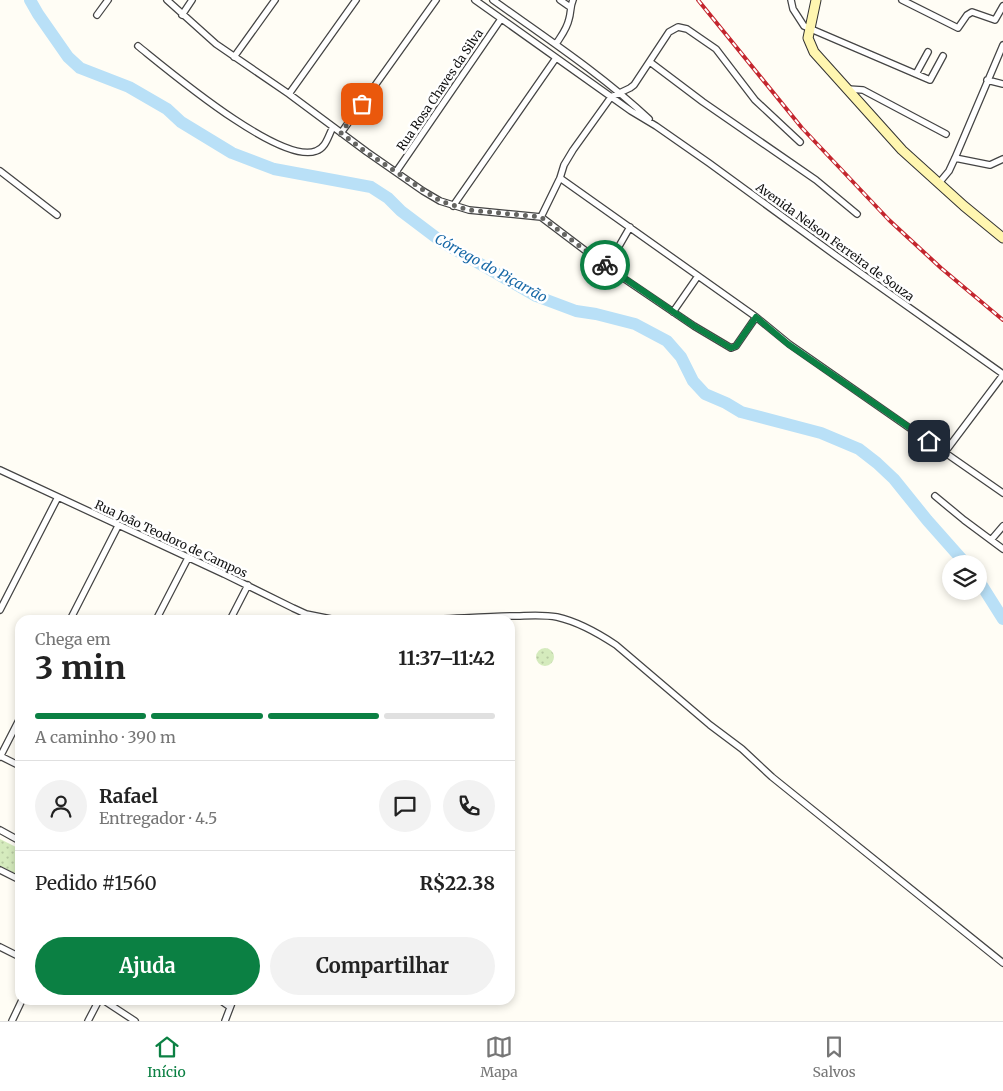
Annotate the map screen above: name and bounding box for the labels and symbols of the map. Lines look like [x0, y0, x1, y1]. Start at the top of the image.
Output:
street label: Rua Rosa Chaves da Silva [393, 26, 486, 153]
pin [341, 83, 383, 125]
street label: Avenida Nelson Ferreira de Souza [753, 179, 918, 304]
water label: Córrego do Piçarrão [432, 230, 550, 306]
courier [580, 240, 630, 290]
pin [908, 420, 950, 462]
street label: Rua João Teodoro de Campos [93, 497, 250, 581]

